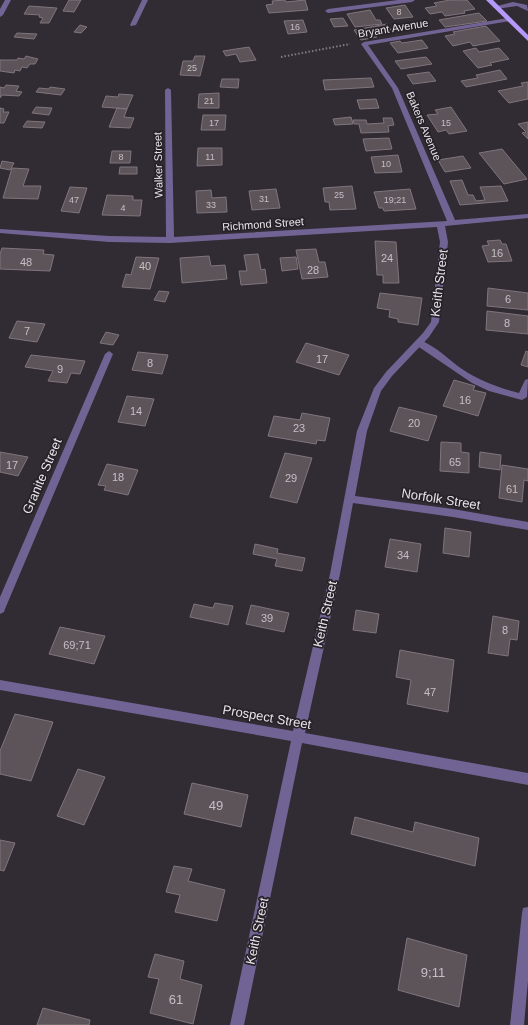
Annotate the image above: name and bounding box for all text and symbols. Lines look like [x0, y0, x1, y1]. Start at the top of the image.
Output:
house number: 8 [396, 7, 402, 17]
street label: Bryant Avenue [357, 16, 429, 40]
house number: 16 [290, 22, 300, 32]
house number: 25 [187, 63, 197, 73]
street label: Bakers Avenue [404, 90, 444, 162]
house number: 21 [204, 96, 214, 106]
house number: 17 [209, 118, 219, 128]
house number: 15 [441, 118, 451, 128]
street label: Walker Street [151, 132, 165, 198]
house number: 8 [118, 152, 124, 162]
house number: 11 [205, 152, 215, 162]
house number: 10 [381, 159, 391, 169]
house number: 25 [334, 190, 344, 200]
house number: 31 [259, 194, 269, 204]
house number: 47 [69, 195, 79, 205]
house number: 19;21 [384, 195, 406, 205]
house number: 33 [206, 200, 216, 210]
house number: 4 [120, 203, 126, 213]
street label: Richmond Street [222, 215, 304, 233]
house number: 16 [491, 247, 503, 259]
street label: Keith Street [427, 248, 451, 318]
house number: 24 [381, 252, 393, 264]
house number: 48 [20, 256, 32, 268]
house number: 40 [139, 260, 151, 272]
house number: 28 [307, 264, 319, 276]
house number: 6 [505, 293, 511, 305]
house number: 8 [504, 317, 510, 329]
house number: 7 [24, 325, 30, 337]
house number: 17 [316, 353, 328, 365]
house number: 8 [147, 357, 153, 369]
house number: 9 [57, 363, 63, 375]
house number: 16 [459, 394, 471, 406]
house number: 14 [130, 405, 142, 417]
house number: 20 [408, 417, 420, 429]
house number: 23 [293, 422, 305, 434]
street label: Granite Street [19, 435, 65, 516]
house number: 65 [449, 456, 461, 468]
house number: 17 [6, 459, 18, 471]
house number: 18 [112, 471, 124, 483]
house number: 29 [285, 472, 297, 484]
house number: 61 [506, 483, 518, 495]
street label: Norfolk Street [401, 485, 482, 513]
house number: 34 [397, 549, 409, 561]
street label: Keith Street [310, 579, 340, 649]
house number: 39 [261, 612, 273, 624]
house number: 8 [502, 624, 508, 636]
house number: 69;71 [63, 639, 91, 651]
house number: 47 [424, 686, 436, 698]
street label: Prospect Street [222, 702, 313, 732]
house number: 49 [209, 798, 223, 813]
street label: Keith Street [243, 896, 271, 966]
house number: 9;11 [421, 965, 445, 980]
house number: 61 [169, 992, 183, 1007]

